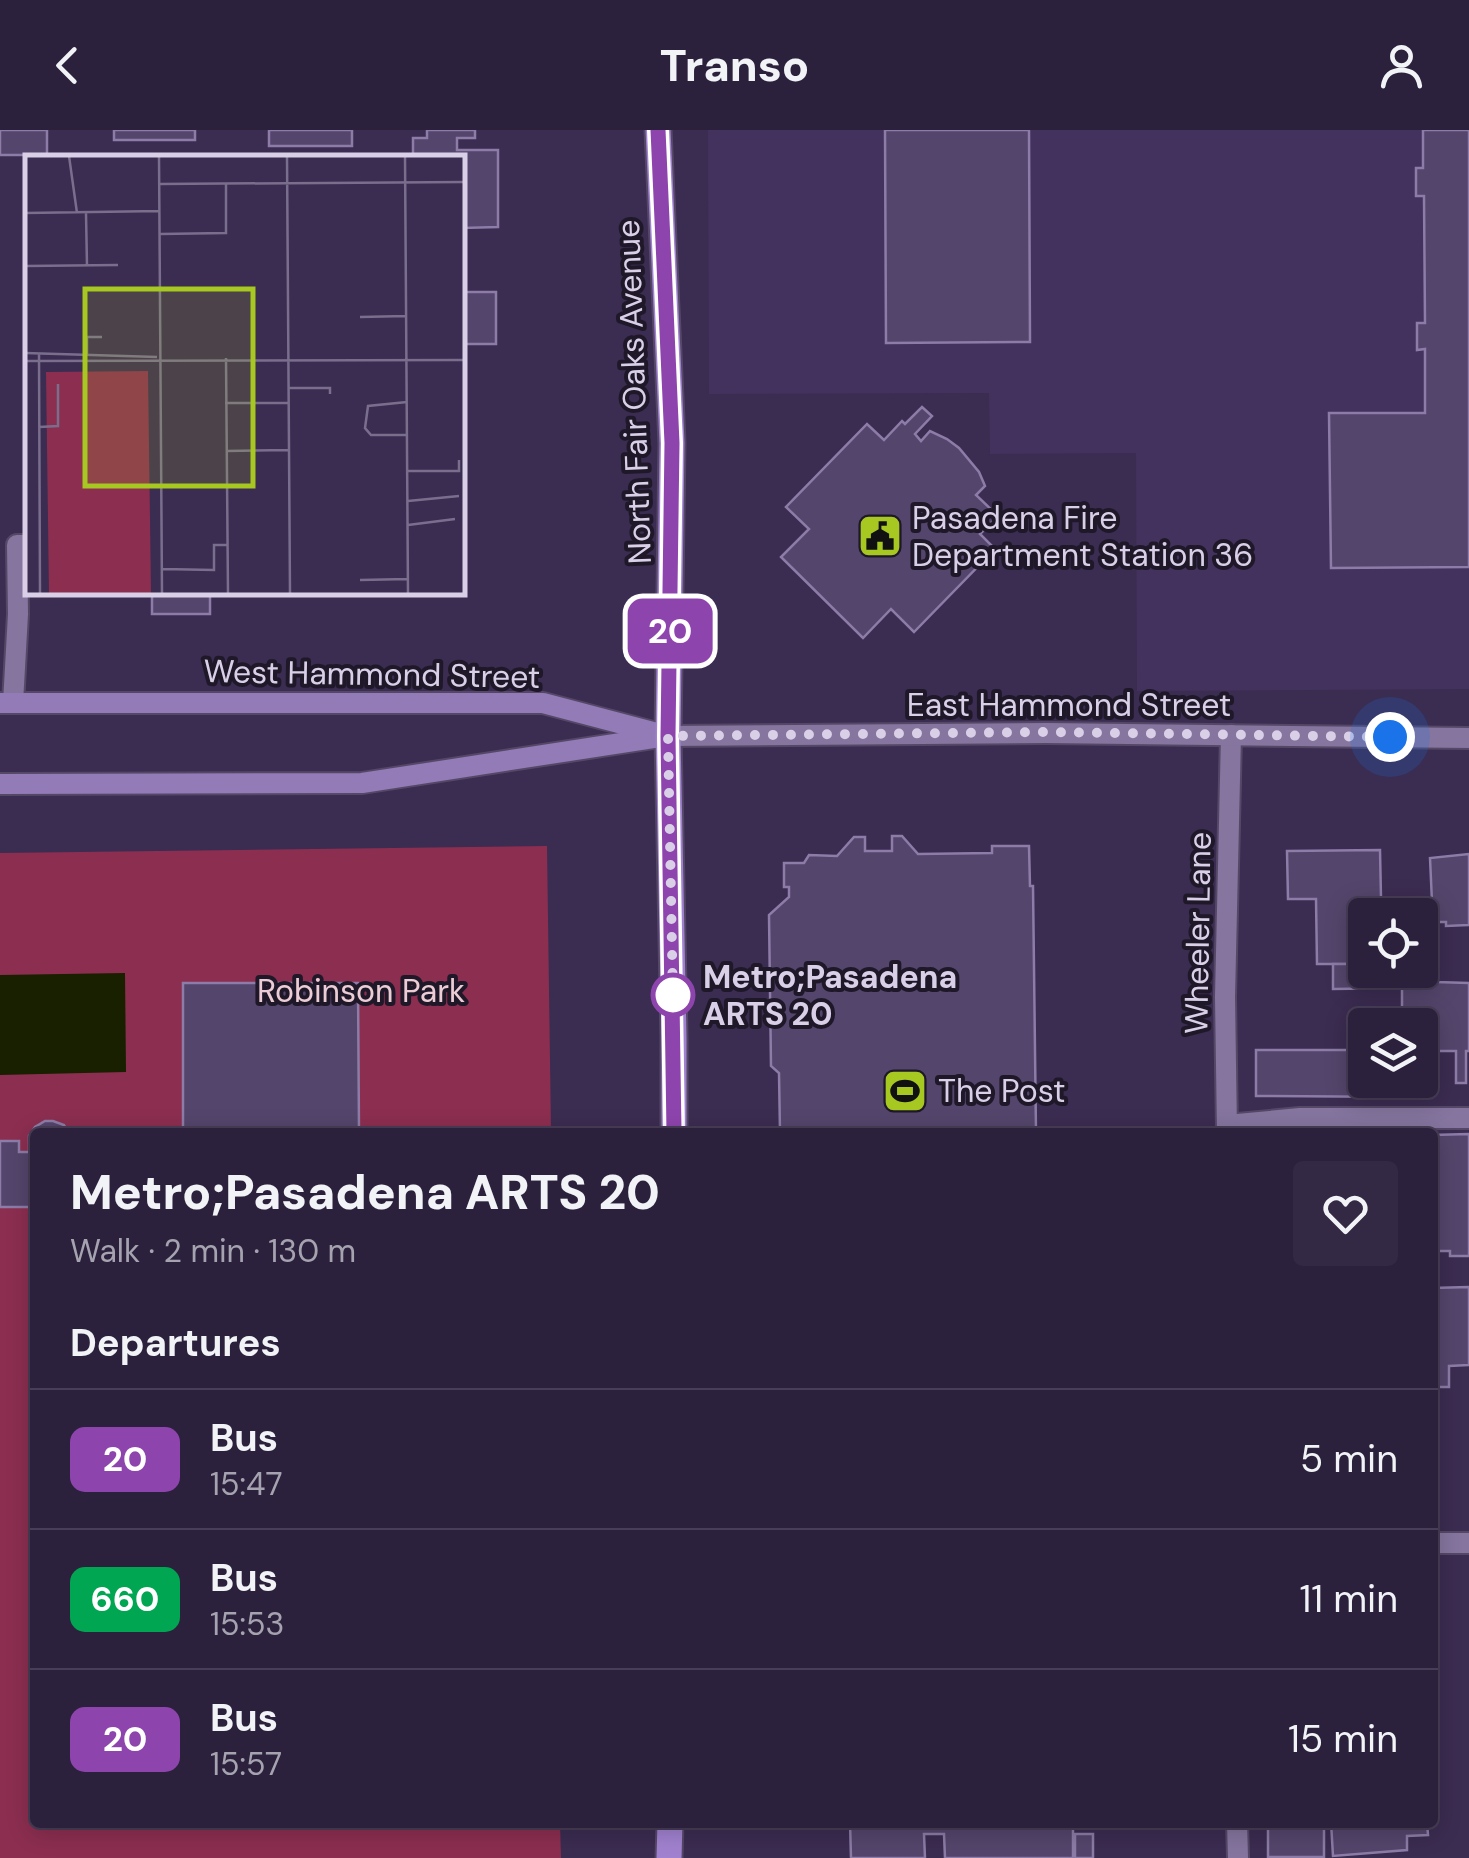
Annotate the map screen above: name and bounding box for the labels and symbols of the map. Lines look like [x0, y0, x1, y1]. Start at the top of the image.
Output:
inset map [25, 155, 465, 595]
street label: North Fair Oaks Avenue [607, 219, 661, 565]
place label: Pasadena Fire Department Station 36 [912, 497, 1253, 576]
public building icon: Pasadena Fire Department Station 36 [857, 513, 903, 559]
line badge: 20 [625, 598, 715, 664]
street label: West Hammond Street [203, 650, 541, 698]
street label: East Hammond Street [907, 684, 1231, 726]
your location [1365, 712, 1415, 762]
street label: Wheeler Lane [1175, 832, 1221, 1034]
place label: Metro;Pasadena ARTS 20 [703, 956, 957, 1035]
park label: Robinson Park [257, 970, 465, 1012]
marker: Metro;Pasadena ARTS 20 [652, 974, 694, 1016]
sports icon: The Post [882, 1068, 928, 1114]
place label: The Post [938, 1070, 1066, 1112]

